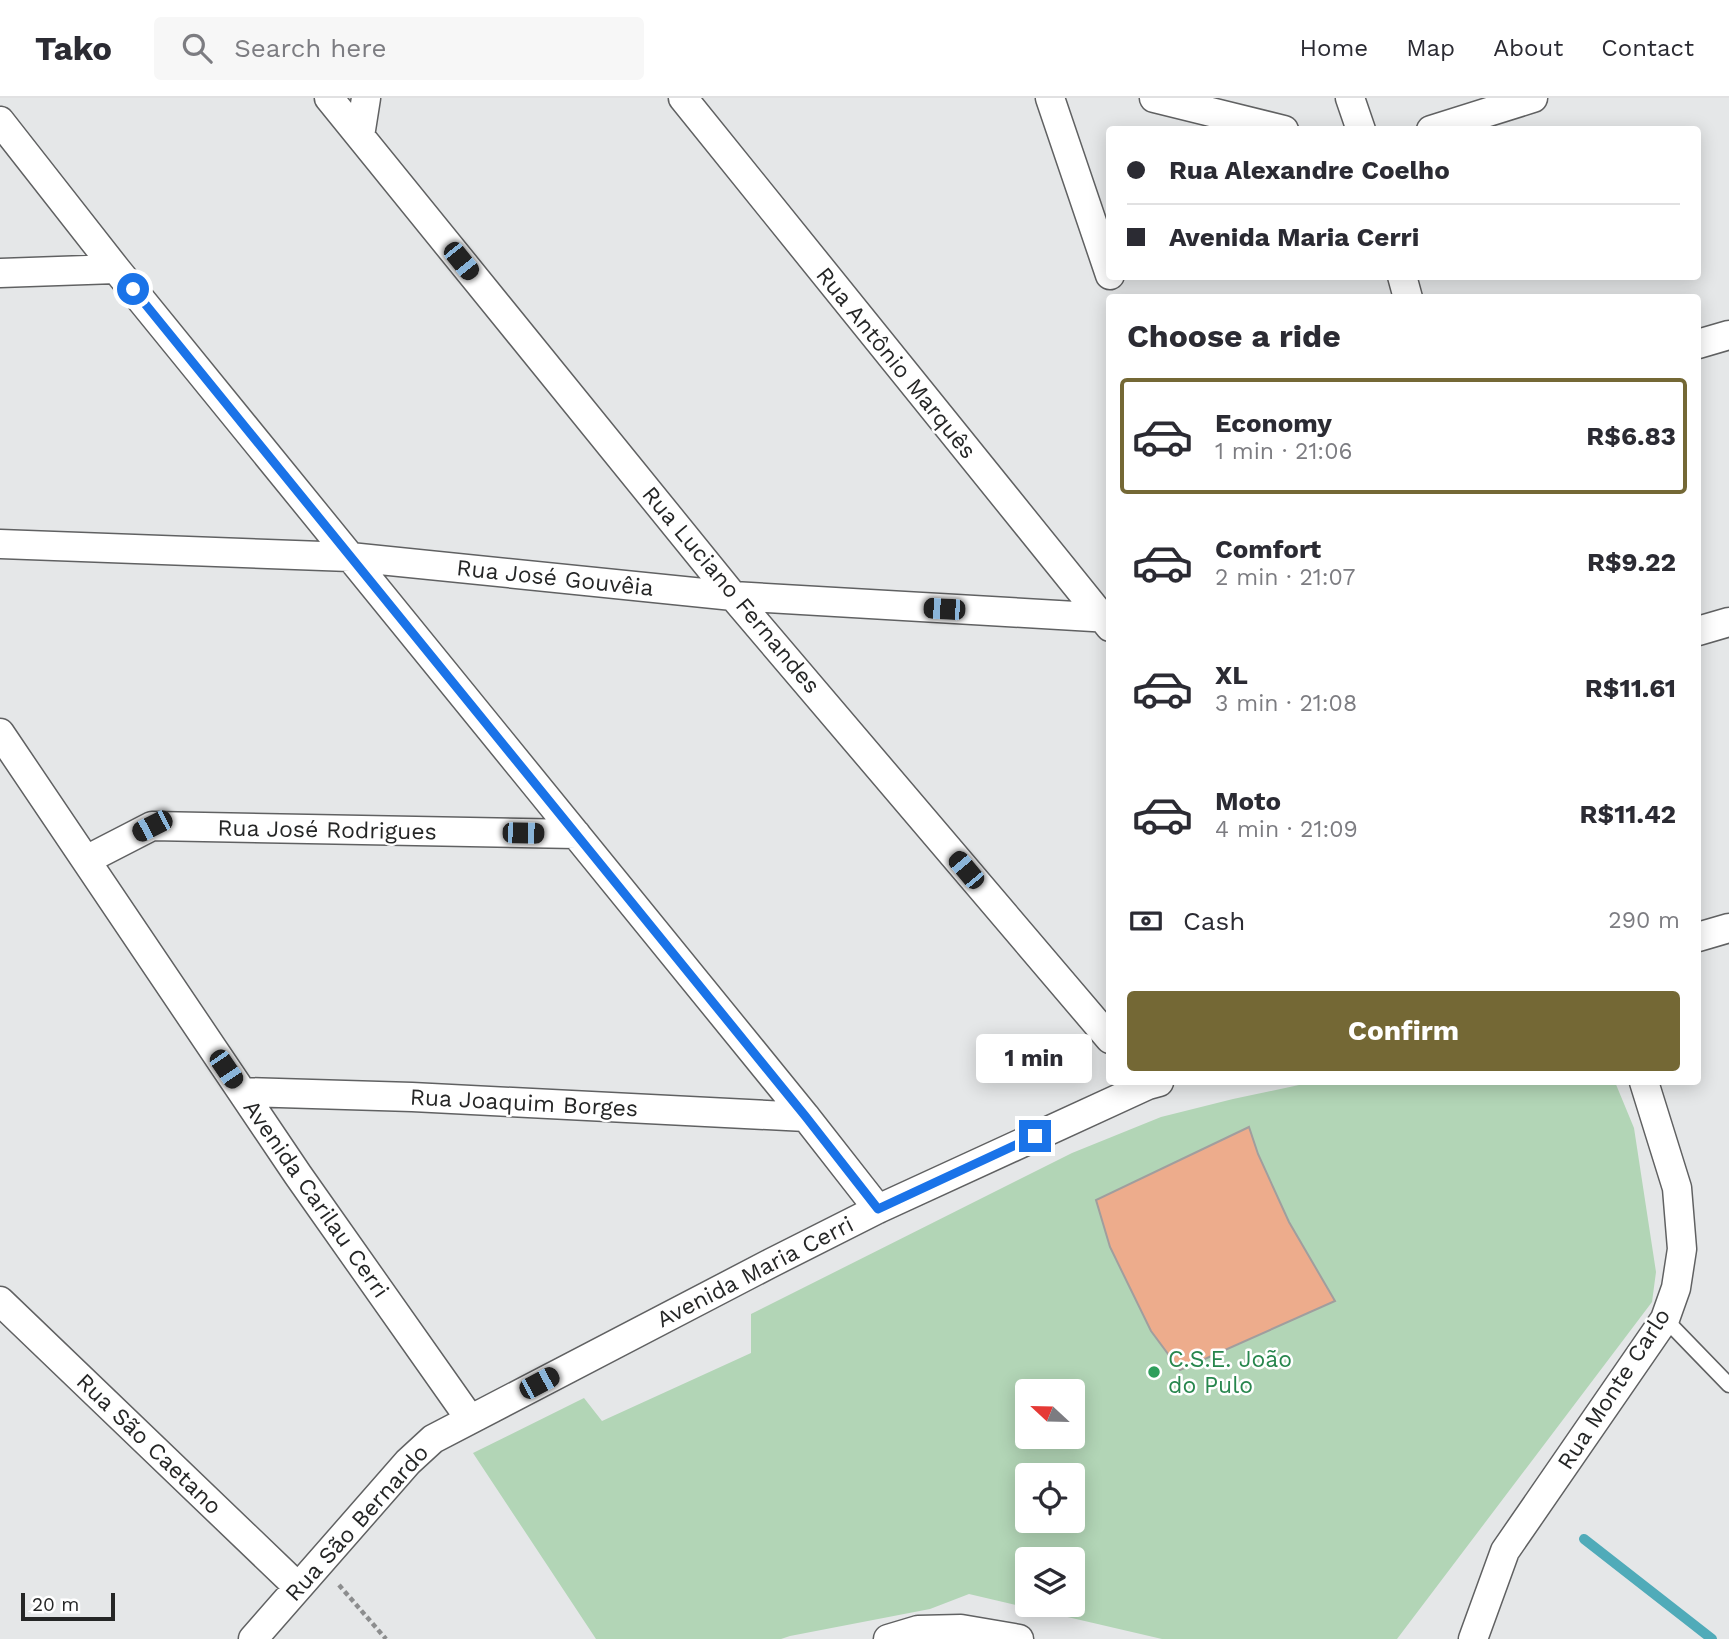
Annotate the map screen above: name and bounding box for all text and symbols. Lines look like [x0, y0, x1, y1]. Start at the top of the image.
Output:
search box [154, 17, 644, 80]
text: Tako [35, 29, 112, 68]
icon: search [178, 29, 216, 67]
text: Search here [234, 33, 387, 63]
text: Home [1300, 34, 1368, 62]
text: Map [1406, 34, 1455, 62]
text: About [1493, 34, 1563, 62]
text: Contact [1601, 34, 1694, 62]
text: Rua Alexandre Coelho [1169, 155, 1450, 185]
text: Avenida Maria Cerri [1169, 222, 1419, 252]
car [440, 238, 483, 284]
street label: Rua Antônio Marquês [810, 262, 982, 464]
route start [117, 273, 149, 305]
text: Choose a ride [1127, 317, 1341, 355]
icon: car [1131, 405, 1194, 468]
text: Economy [1215, 408, 1332, 438]
text: R$6.83 [1586, 421, 1676, 451]
text: 1 min · 21:06 [1215, 438, 1352, 465]
street label: Rua Luciano Fernandes [636, 481, 826, 699]
icon: car [1131, 531, 1194, 594]
text: Comfort [1215, 534, 1321, 564]
text: R$9.22 [1587, 547, 1676, 577]
street label: Rua José Gouvêia [455, 554, 655, 602]
text: 2 min · 21:07 [1215, 564, 1355, 591]
car [923, 597, 966, 621]
icon: car [1131, 657, 1194, 720]
text: XL [1215, 660, 1248, 690]
text: R$11.61 [1585, 673, 1676, 703]
text: 3 min · 21:08 [1215, 690, 1357, 717]
icon: car [1131, 783, 1194, 846]
text: Moto [1215, 786, 1281, 816]
text: R$11.42 [1580, 799, 1676, 829]
car [129, 807, 176, 845]
street label: Rua José Rodrigues [217, 815, 437, 845]
text: 4 min · 21:09 [1215, 816, 1358, 843]
car [502, 822, 545, 844]
car [945, 847, 988, 893]
icon: cash [1127, 902, 1165, 940]
text: Cash [1183, 906, 1245, 936]
text: 290 m [1608, 907, 1680, 934]
button: Confirm [1127, 991, 1680, 1071]
callout: 1 min [977, 1034, 1093, 1084]
text: 1 min [1004, 1045, 1064, 1072]
car [206, 1046, 247, 1092]
street label: Rua Joaquim Borges [409, 1084, 639, 1122]
street label: Avenida Carilau Cerri [238, 1095, 394, 1303]
route end [1019, 1120, 1051, 1152]
street label: Avenida Maria Cerri [652, 1211, 858, 1333]
street label: Rua Monte Carlo [1552, 1303, 1676, 1475]
place label: C.S.E. João do Pulo [1168, 1346, 1292, 1399]
car [516, 1364, 563, 1402]
marker: C.S.E. João do Pulo [1146, 1364, 1162, 1380]
street label: Rua São Caetano [71, 1368, 227, 1520]
north arrow [1015, 1379, 1085, 1449]
map controls [1015, 1379, 1085, 1617]
street label: Rua São Bernardo [280, 1439, 434, 1607]
button: locate [1015, 1463, 1085, 1533]
button: layers [1015, 1547, 1085, 1617]
scale bar [21, 1590, 116, 1622]
text: 20 m [32, 1593, 79, 1616]

